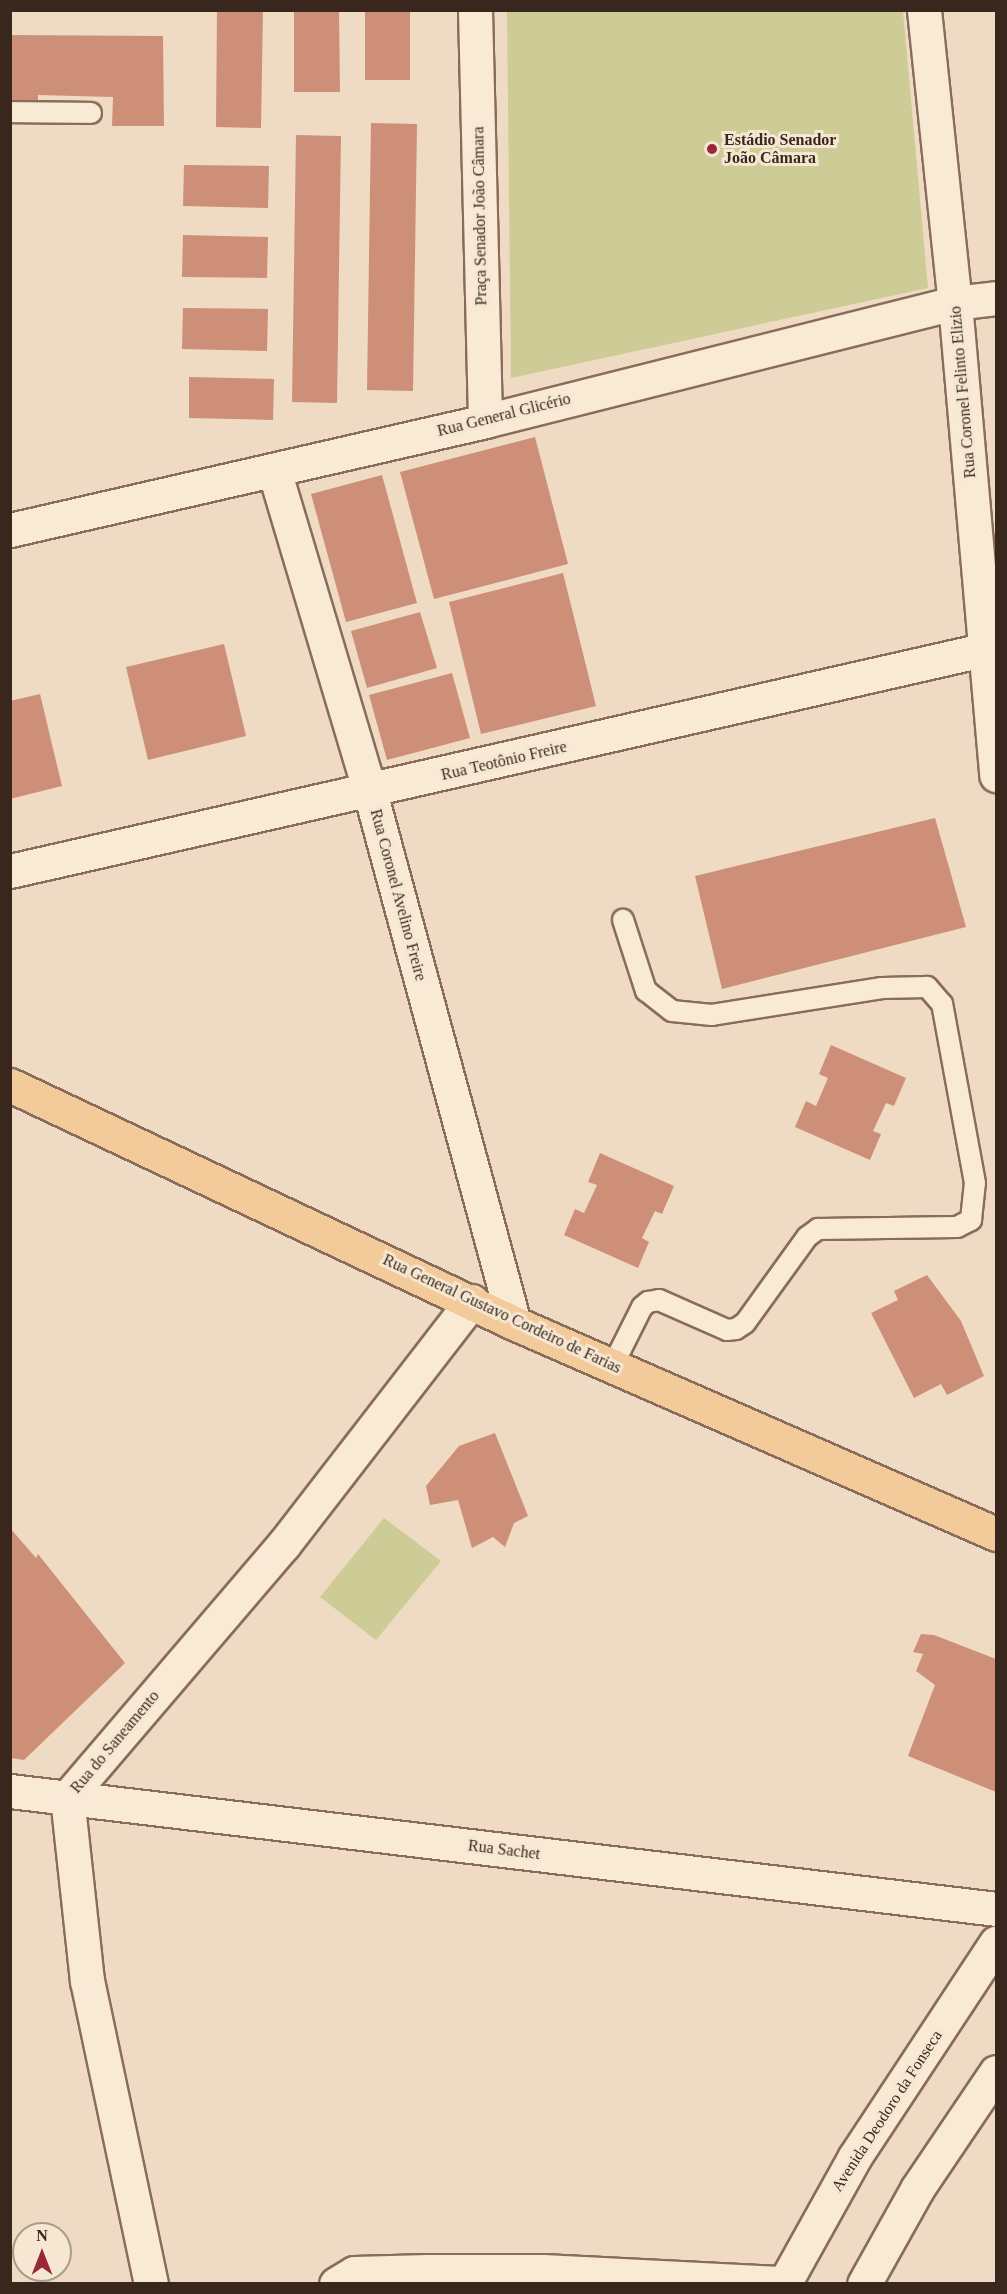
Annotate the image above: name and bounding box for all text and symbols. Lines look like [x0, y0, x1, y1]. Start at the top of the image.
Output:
street label: Praça Senador João Câmara [469, 126, 491, 306]
place label: Estádio Senador João Câmara [724, 130, 836, 168]
marker: Estádio Senador João Câmara [705, 142, 719, 156]
street label: Rua Coronel Felinto Elizio [946, 305, 980, 479]
street label: Rua General Glicério [435, 389, 573, 441]
street label: Rua Teotônio Freire [439, 737, 569, 785]
street label: Rua Coronel Avelino Freire [366, 807, 430, 983]
street label: Rua General Gustavo Cordeiro de Farias [380, 1250, 624, 1378]
street label: Rua do Saneamento [67, 1687, 163, 1797]
street label: Rua Sachet [467, 1836, 541, 1864]
street label: Avenida Deodoro da Fonseca [828, 2027, 946, 2195]
north arrow [12, 2222, 72, 2282]
text: N [36, 2227, 48, 2244]

